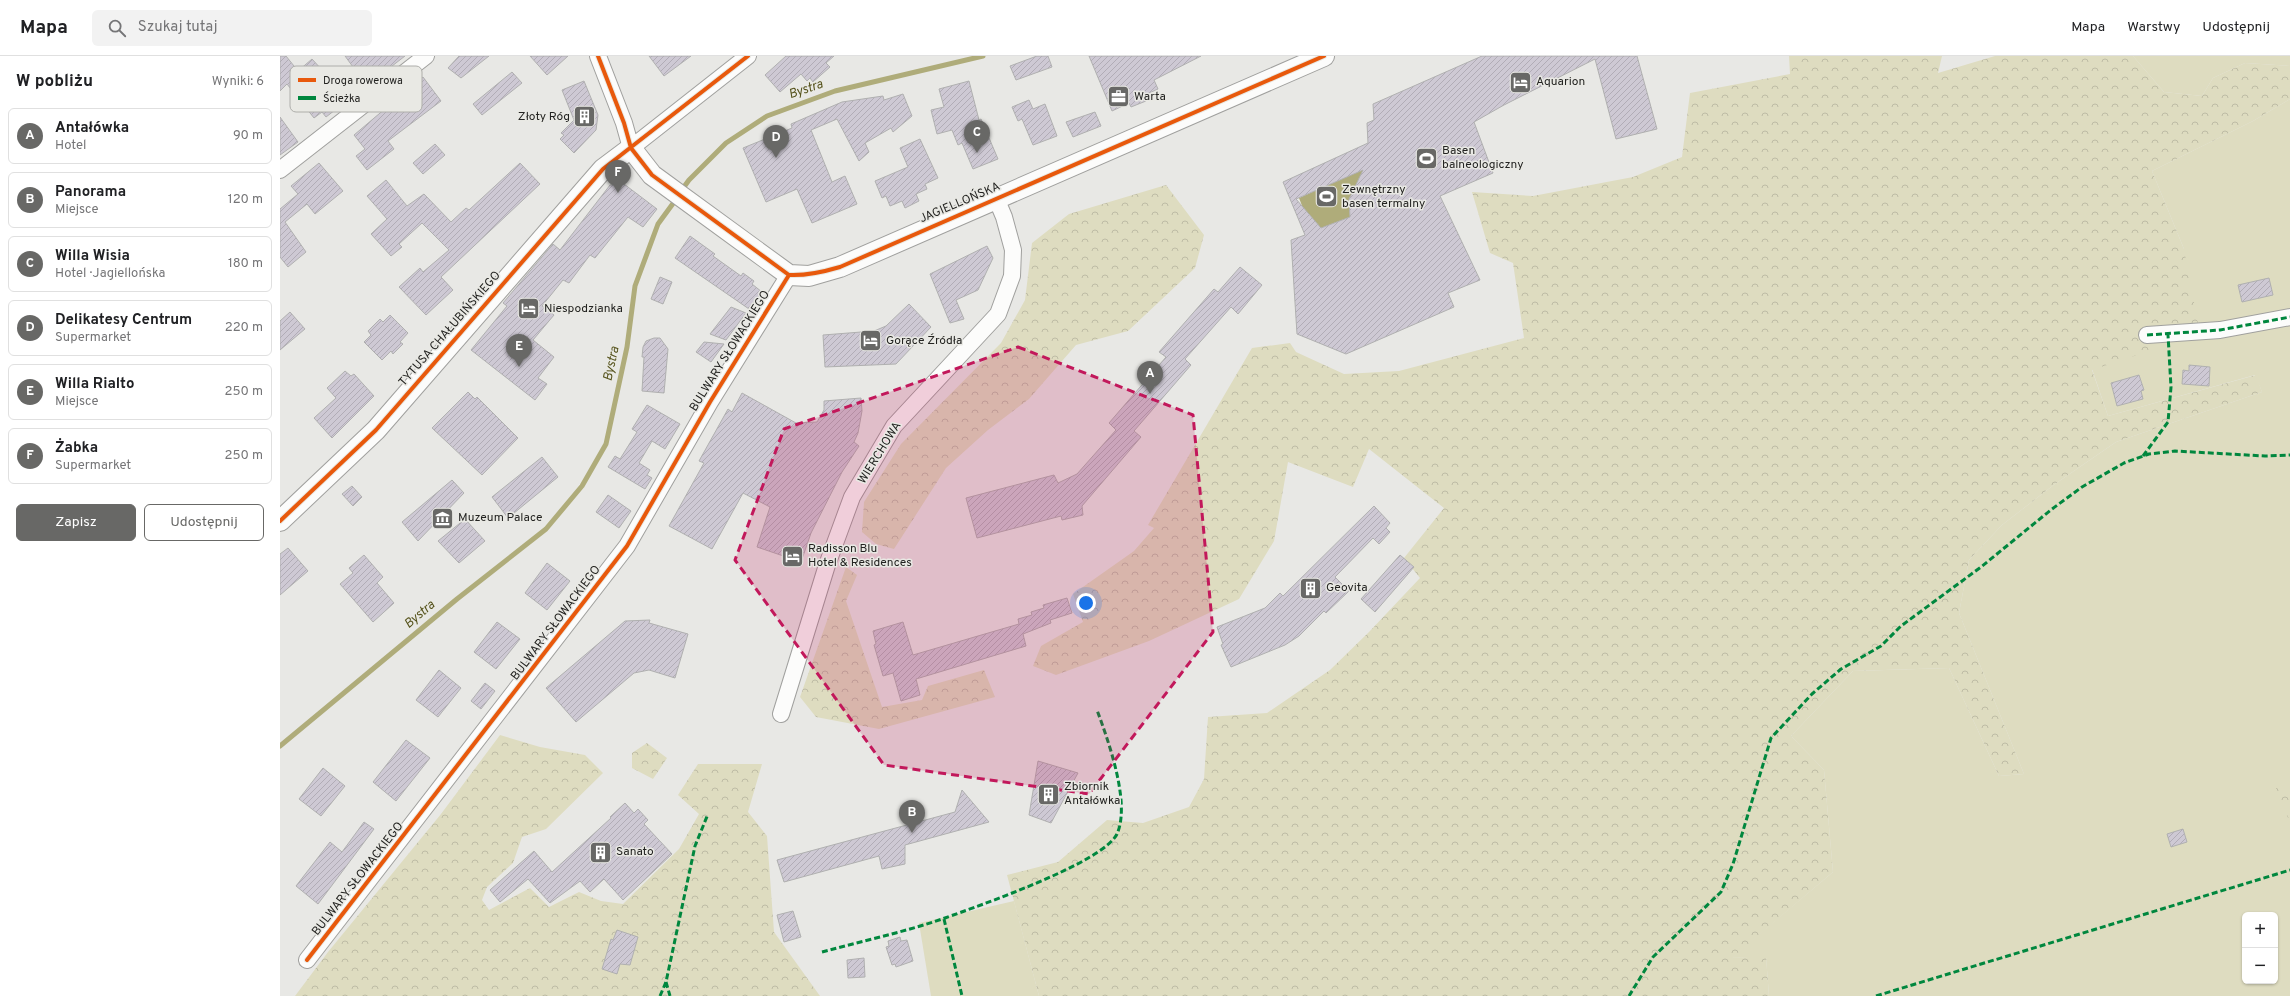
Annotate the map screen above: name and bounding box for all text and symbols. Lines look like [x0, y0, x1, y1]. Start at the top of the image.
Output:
search box [92, 10, 372, 46]
text: Mapa [20, 16, 68, 40]
icon: search [106, 17, 128, 39]
text: Szukaj tutaj [138, 18, 217, 37]
text: Mapa [2071, 19, 2105, 36]
text: Warstwy [2127, 19, 2180, 36]
text: Udostępnij [2202, 19, 2270, 36]
legend [290, 66, 422, 112]
hotel icon: Aquarion [1508, 69, 1534, 95]
text: W pobliżu [16, 71, 93, 93]
text: Wyniki: 6 [212, 74, 264, 90]
text: Droga rowerowa [323, 74, 403, 88]
place label: Aquarion [1536, 74, 1585, 90]
water label: Bystra [787, 77, 826, 103]
office icon: Warta [1106, 84, 1132, 110]
place label: Warta [1134, 89, 1166, 105]
text: Ścieżka [323, 91, 361, 106]
building icon: Złoty Róg [572, 104, 598, 130]
place label: Złoty Róg [518, 109, 570, 125]
text: Antałówka [55, 119, 129, 138]
pin: C [964, 120, 990, 153]
pin: D [763, 125, 789, 158]
text: A [25, 128, 35, 144]
text: 90 m [233, 128, 263, 144]
text: Hotel [55, 138, 86, 154]
place label: Basen balneologiczny [1442, 143, 1524, 173]
sports icon: Basen balneologiczny [1414, 145, 1440, 171]
pin: F [605, 160, 631, 193]
street label: JAGIELLOŃSKA [917, 179, 1003, 227]
place label: Zewnętrzny basen termalny [1342, 182, 1425, 212]
text: Panorama [55, 183, 126, 202]
sports icon: Zewnętrzny basen termalny [1313, 184, 1339, 210]
text: B [26, 192, 34, 208]
text: 120 m [228, 192, 263, 208]
text: Miejsce [55, 202, 99, 218]
text: Willa Wisia [55, 247, 130, 266]
text: C [26, 256, 34, 272]
text: 180 m [228, 256, 263, 272]
text: Hotel · Jagiellońska [55, 266, 165, 282]
street label: TYTUSA CHAŁUBIŃSKIEGO [395, 268, 505, 390]
street label: BULWARY SŁOWACKIEGO [686, 287, 774, 415]
hotel icon: Niespodzianka [516, 296, 542, 322]
place label: Niespodzianka [544, 301, 623, 317]
text: Delikatesy Centrum [55, 311, 192, 330]
text: D [25, 320, 35, 336]
text: 220 m [225, 320, 263, 336]
hotel icon: Gorące Źródła [857, 328, 883, 354]
text: Supermarket [55, 330, 131, 346]
place label: Gorące Źródła [886, 333, 962, 349]
pin: E [506, 334, 532, 367]
water label: Bystra [601, 345, 624, 383]
pin: A [1137, 361, 1163, 394]
text: Willa Rialto [55, 375, 134, 394]
text: E [26, 384, 34, 400]
text: 250 m [225, 384, 263, 400]
text: Miejsce [55, 394, 99, 410]
street label: WIERCHOWA [855, 419, 905, 487]
text: Żabka [55, 439, 98, 458]
text: F [26, 448, 34, 464]
text: 250 m [225, 448, 263, 464]
text: Supermarket [55, 458, 131, 474]
button: Zapisz [16, 504, 136, 541]
button: Udostępnij [144, 504, 264, 541]
museum icon: Muzeum Palace [430, 505, 456, 531]
place label: Muzeum Palace [458, 510, 542, 526]
place label: Radisson Blu Hotel & Residences [808, 541, 912, 571]
hotel icon: Radisson Blu Hotel & Residences [780, 543, 806, 569]
street label: BULWARY SŁOWACKIEGO [507, 562, 605, 684]
building icon: Geovita [1297, 575, 1323, 601]
place label: Geovita [1326, 580, 1367, 596]
your location [1076, 593, 1096, 613]
water label: Bystra [401, 597, 439, 632]
place label: Zbiornik Antałówka [1064, 779, 1120, 809]
building icon: Zbiornik Antałówka [1036, 781, 1062, 807]
pin: B [899, 800, 925, 833]
street label: BULWARY SŁOWACKIEGO [309, 819, 407, 939]
building icon: Sanato [588, 839, 614, 865]
place label: Sanato [616, 844, 654, 860]
map controls [2242, 912, 2278, 984]
button: + [2242, 912, 2278, 948]
button: − [2242, 948, 2278, 984]

